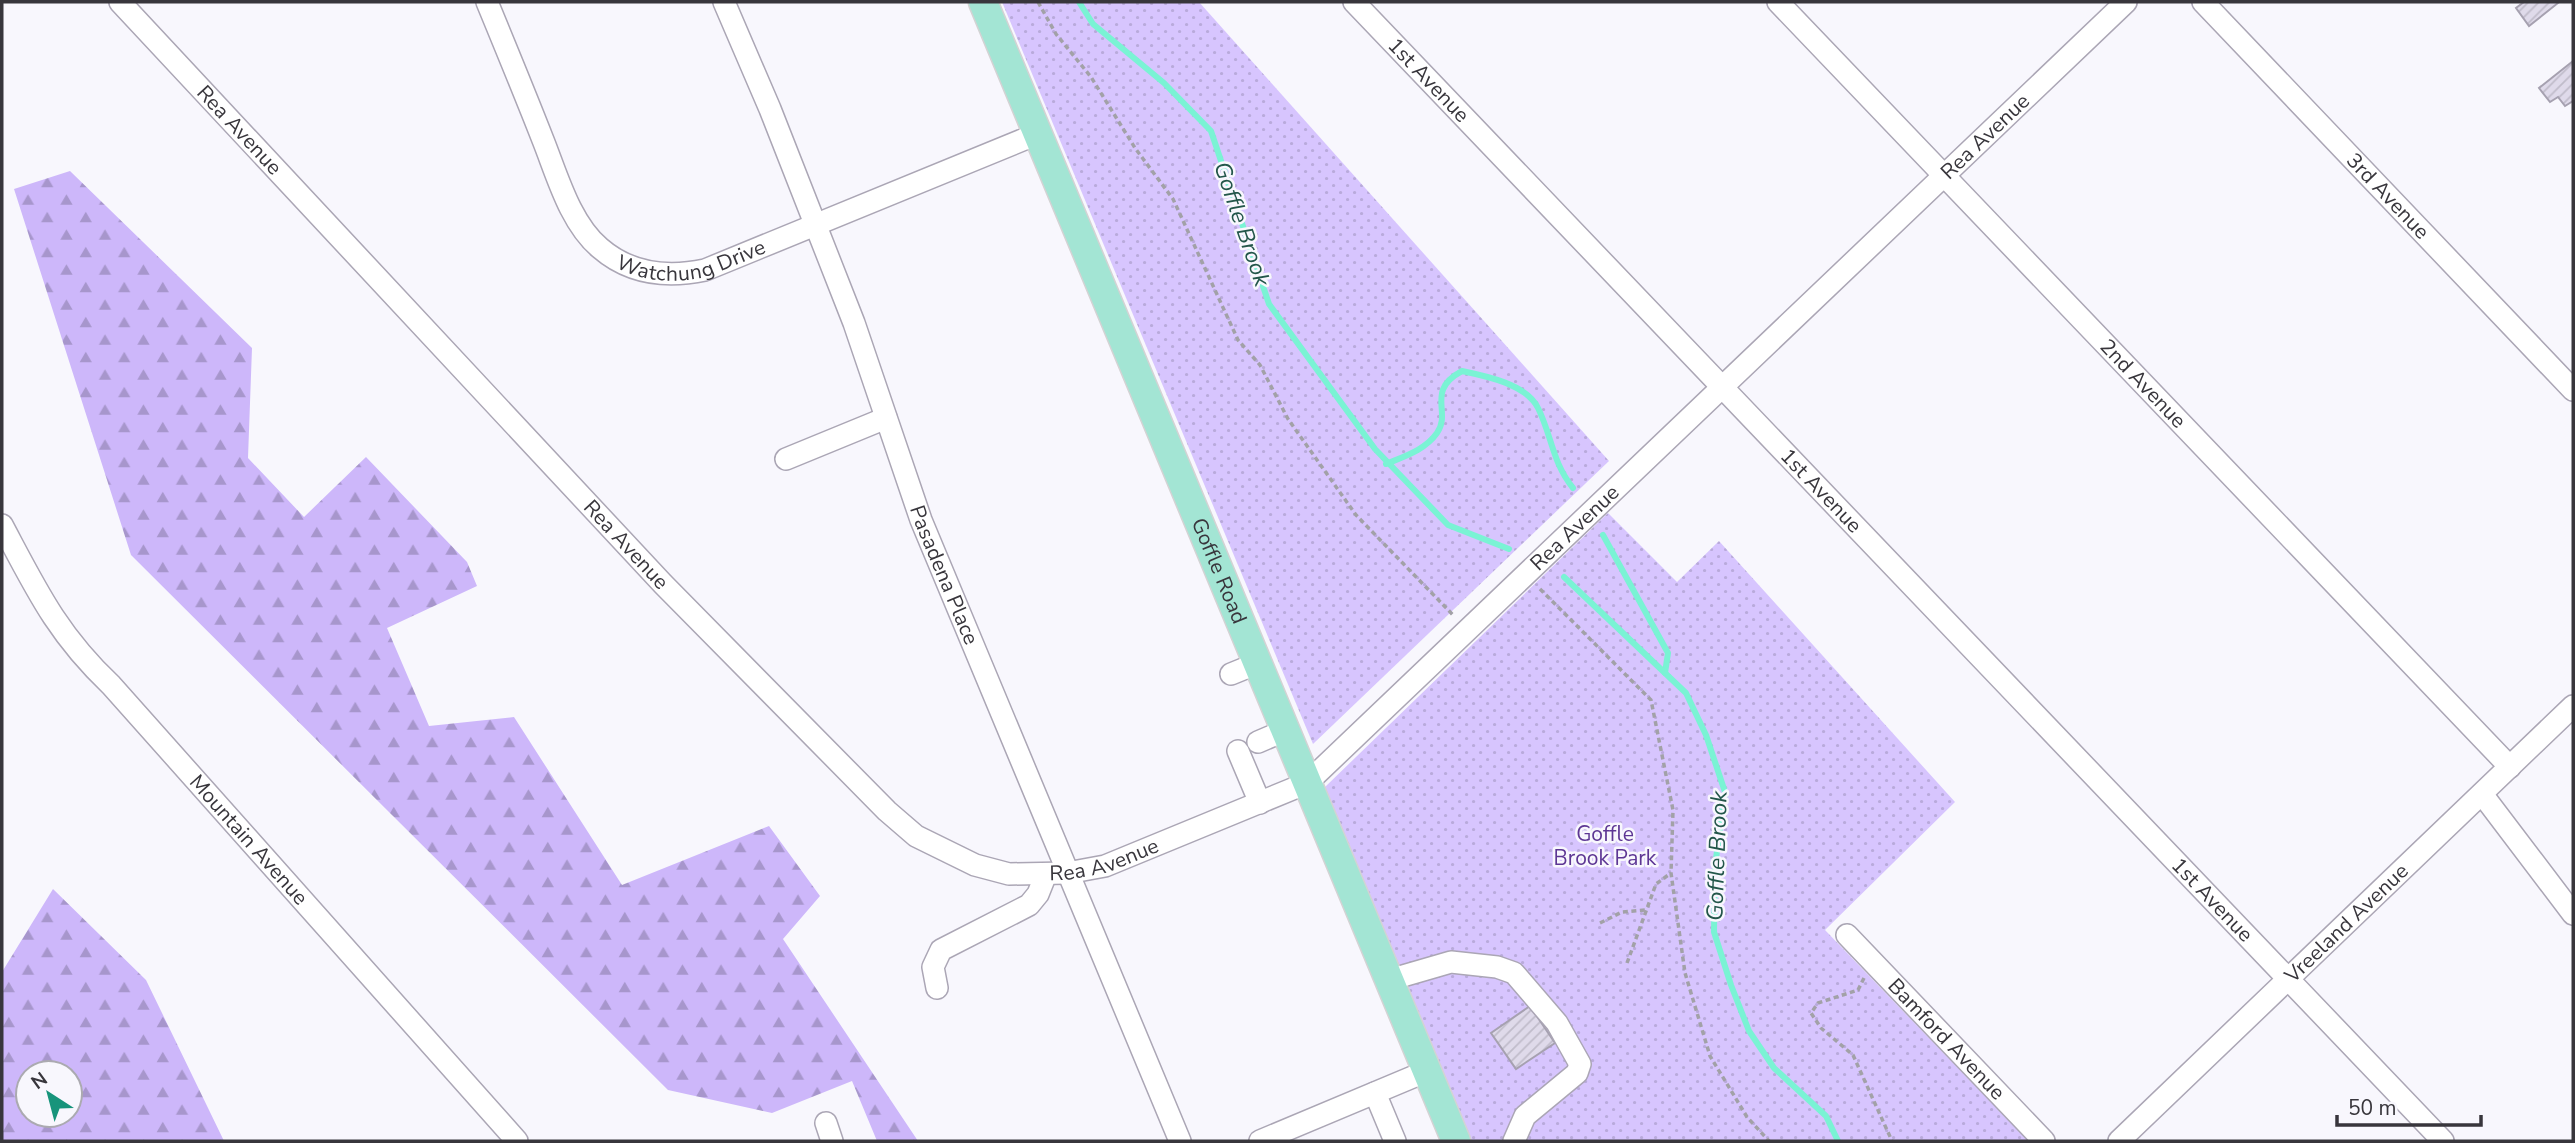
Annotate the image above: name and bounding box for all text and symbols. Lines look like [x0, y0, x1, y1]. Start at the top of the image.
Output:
street label: 1st Avenue [1382, 32, 1476, 128]
street label: Rea Avenue [191, 79, 288, 181]
street label: Rea Avenue [1934, 87, 2036, 186]
street label: 3rd Avenue [2340, 147, 2436, 245]
water label: Goffle Brook [1206, 158, 1278, 291]
street label: Watchung Drive [612, 233, 769, 288]
street label: 2nd Avenue [2094, 333, 2192, 434]
street label: 1st Avenue [1774, 442, 1868, 539]
street label: Rea Avenue [1524, 479, 1625, 577]
street label: Rea Avenue [577, 494, 675, 595]
street label: Pasadena Place [903, 502, 985, 649]
street label: Goffle Road [1185, 514, 1254, 628]
street label: Mountain Avenue [183, 769, 314, 911]
water label: Goffle Brook [1699, 790, 1735, 921]
park label: Goffle Brook Park [1554, 820, 1657, 872]
street label: Rea Avenue [1049, 831, 1163, 887]
street label: 1st Avenue [2165, 851, 2259, 948]
street label: Vreeland Avenue [2278, 857, 2414, 990]
street label: Bamford Avenue [1882, 972, 2011, 1106]
north arrow [14, 1059, 84, 1129]
text: N [26, 1066, 53, 1096]
scale bar [2337, 1084, 2480, 1128]
text: 50 m [2348, 1094, 2397, 1122]

